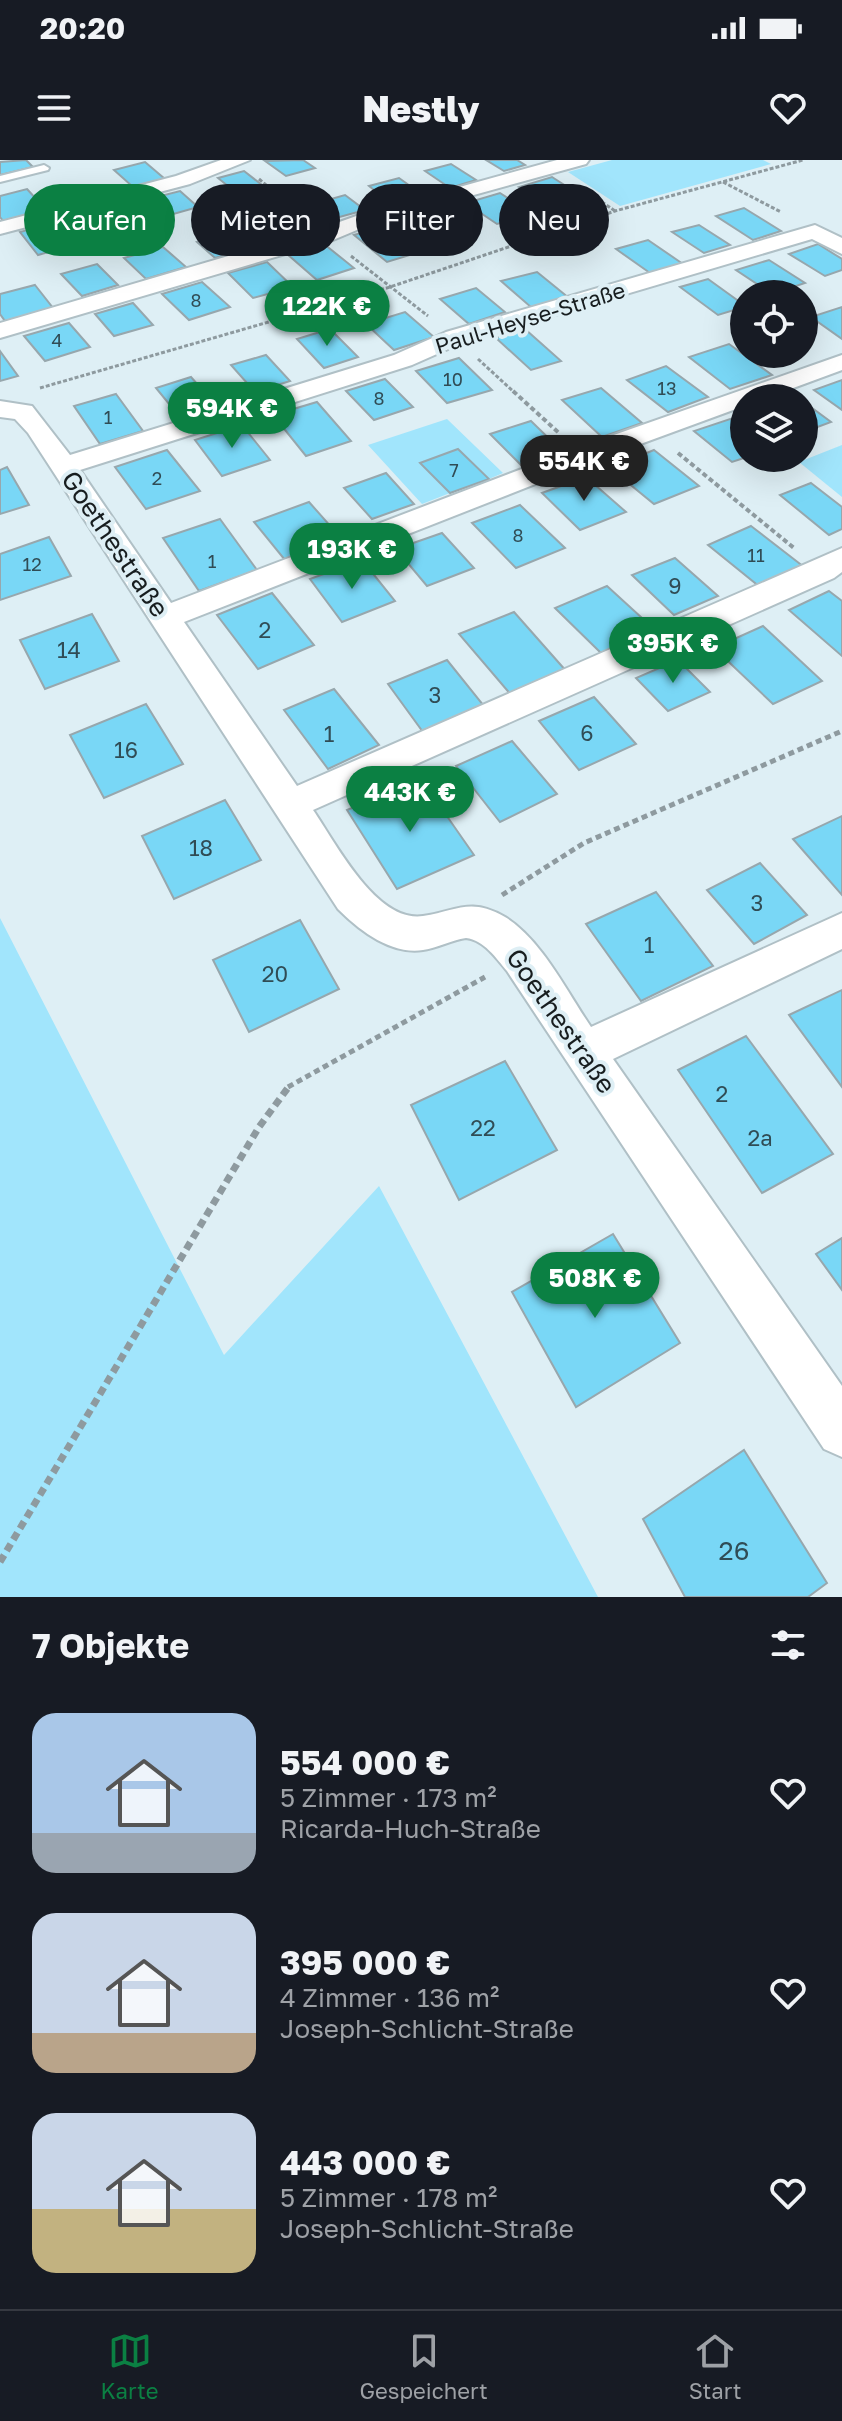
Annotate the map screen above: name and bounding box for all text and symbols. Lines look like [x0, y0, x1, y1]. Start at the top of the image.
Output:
text: 20:20 [40, 10, 125, 46]
icon: menu [32, 86, 76, 130]
icon: heart [766, 86, 810, 130]
text: Nestly [362, 87, 480, 130]
chip: Kaufen [24, 184, 175, 256]
chip: Mieten [191, 184, 340, 256]
chip: Filter [356, 184, 483, 256]
chip: Neu [499, 184, 609, 256]
street label: Paul-Heyse-Straße [432, 276, 628, 359]
pin: 122K € [262, 280, 392, 348]
map controls [730, 280, 818, 472]
button: locate [730, 280, 818, 368]
house number: 8 [191, 289, 201, 311]
text: 122K € [283, 290, 371, 321]
house number: 4 [52, 329, 63, 351]
house number: 10 [443, 368, 463, 390]
house number: 13 [657, 377, 677, 399]
pin: 594K € [167, 382, 297, 450]
button: layers [730, 384, 818, 472]
house number: 8 [374, 387, 384, 409]
text: 594K € [186, 392, 278, 423]
house number: 1 [104, 406, 113, 428]
pin: 554K € [519, 435, 649, 503]
text: 554K € [538, 445, 630, 476]
house number: 7 [449, 459, 459, 481]
street label: Goethestraße [55, 465, 176, 623]
house number: 2 [152, 467, 162, 489]
pin: 193K € [287, 523, 417, 591]
house number: 8 [513, 524, 523, 546]
text: 193K € [307, 533, 397, 564]
house number: 11 [747, 544, 765, 566]
house number: 1 [208, 550, 217, 572]
house number: 12 [22, 553, 42, 575]
house number: 9 [668, 572, 682, 599]
house number: 2 [259, 616, 271, 643]
pin: 395K € [608, 617, 738, 685]
text: 395K € [627, 627, 719, 658]
house number: 14 [57, 636, 81, 663]
house number: 3 [429, 681, 441, 708]
house number: 6 [580, 719, 594, 746]
house number: 1 [324, 720, 335, 747]
house number: 16 [114, 736, 138, 763]
pin: 443K € [345, 766, 475, 834]
text: 443K € [364, 776, 456, 807]
house number: 18 [189, 834, 213, 861]
house number: 3 [751, 889, 763, 916]
house number: 1 [644, 931, 655, 958]
street label: Goethestraße [500, 942, 623, 1099]
house number: 20 [262, 960, 288, 987]
house number: 2 [716, 1080, 728, 1107]
house number: 22 [470, 1114, 496, 1141]
house number: 2a [747, 1124, 773, 1151]
pin: 508K € [530, 1252, 660, 1320]
text: 508K € [548, 1262, 642, 1293]
house number: 26 [719, 1535, 749, 1566]
icon: filters [766, 1623, 810, 1667]
text: 7 Objekte [32, 1625, 189, 1665]
text: 554 000 € [280, 1742, 450, 1782]
icon: home [96, 1745, 192, 1841]
icon: heart [766, 1771, 810, 1815]
text: 5 Zimmer · 173 m² [280, 1782, 497, 1813]
text: Ricarda-Huch-Straße [280, 1813, 541, 1844]
text: 395 000 € [280, 1942, 450, 1982]
icon: home [96, 1945, 192, 2041]
icon: heart [766, 1971, 810, 2015]
text: 4 Zimmer · 136 m² [280, 1982, 499, 2013]
text: Joseph-Schlicht-Straße [280, 2013, 574, 2044]
text: 443 000 € [280, 2142, 451, 2182]
icon: home [96, 2145, 192, 2241]
icon: heart [766, 2171, 810, 2215]
text: 5 Zimmer · 178 m² [280, 2182, 497, 2213]
text: Joseph-Schlicht-Straße [280, 2213, 574, 2244]
tab: Karte [101, 2329, 159, 2404]
tab: Gespeichert [360, 2329, 488, 2404]
tab: Start [689, 2329, 741, 2404]

